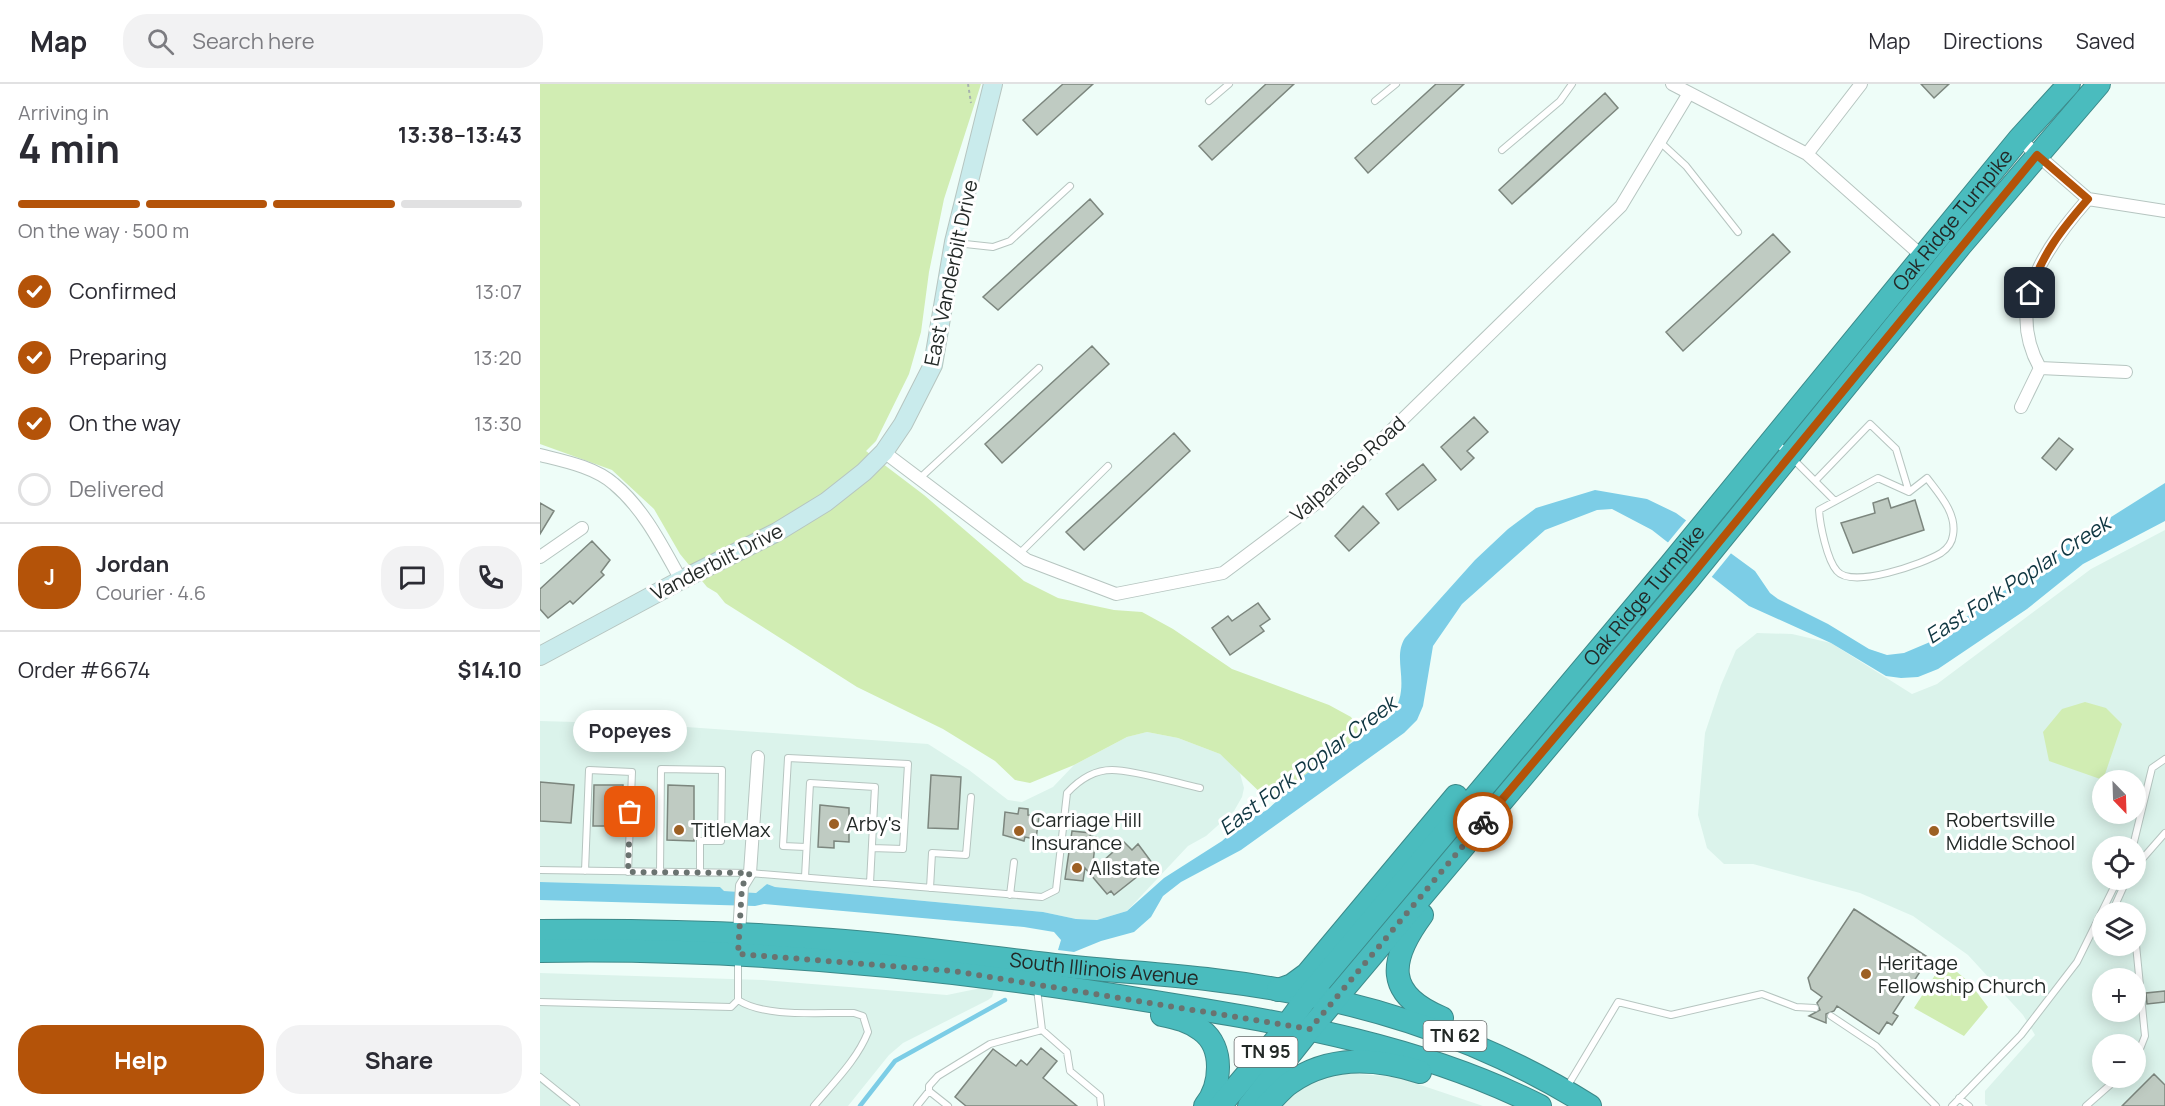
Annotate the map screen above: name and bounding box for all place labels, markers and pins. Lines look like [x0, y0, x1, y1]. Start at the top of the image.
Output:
pin [2004, 267, 2055, 318]
callout: Popeyes [573, 710, 687, 752]
pin [604, 786, 655, 837]
place label: Carriage Hill Insurance [1031, 806, 1142, 856]
place label: Robertsville Middle School [1946, 806, 2075, 856]
place label: Arby's [846, 810, 901, 837]
place label: TitleMax [691, 816, 771, 843]
marker: Arby's [827, 817, 841, 831]
marker: TitleMax [672, 823, 686, 837]
marker: Carriage Hill Insurance [1012, 824, 1026, 838]
marker: Robertsville Middle School [1927, 824, 1941, 838]
place label: Allstate [1089, 854, 1160, 881]
marker: Allstate [1070, 861, 1084, 875]
place label: Heritage Fellowship Church [1878, 949, 2046, 999]
marker: Heritage Fellowship Church [1859, 967, 1873, 981]

